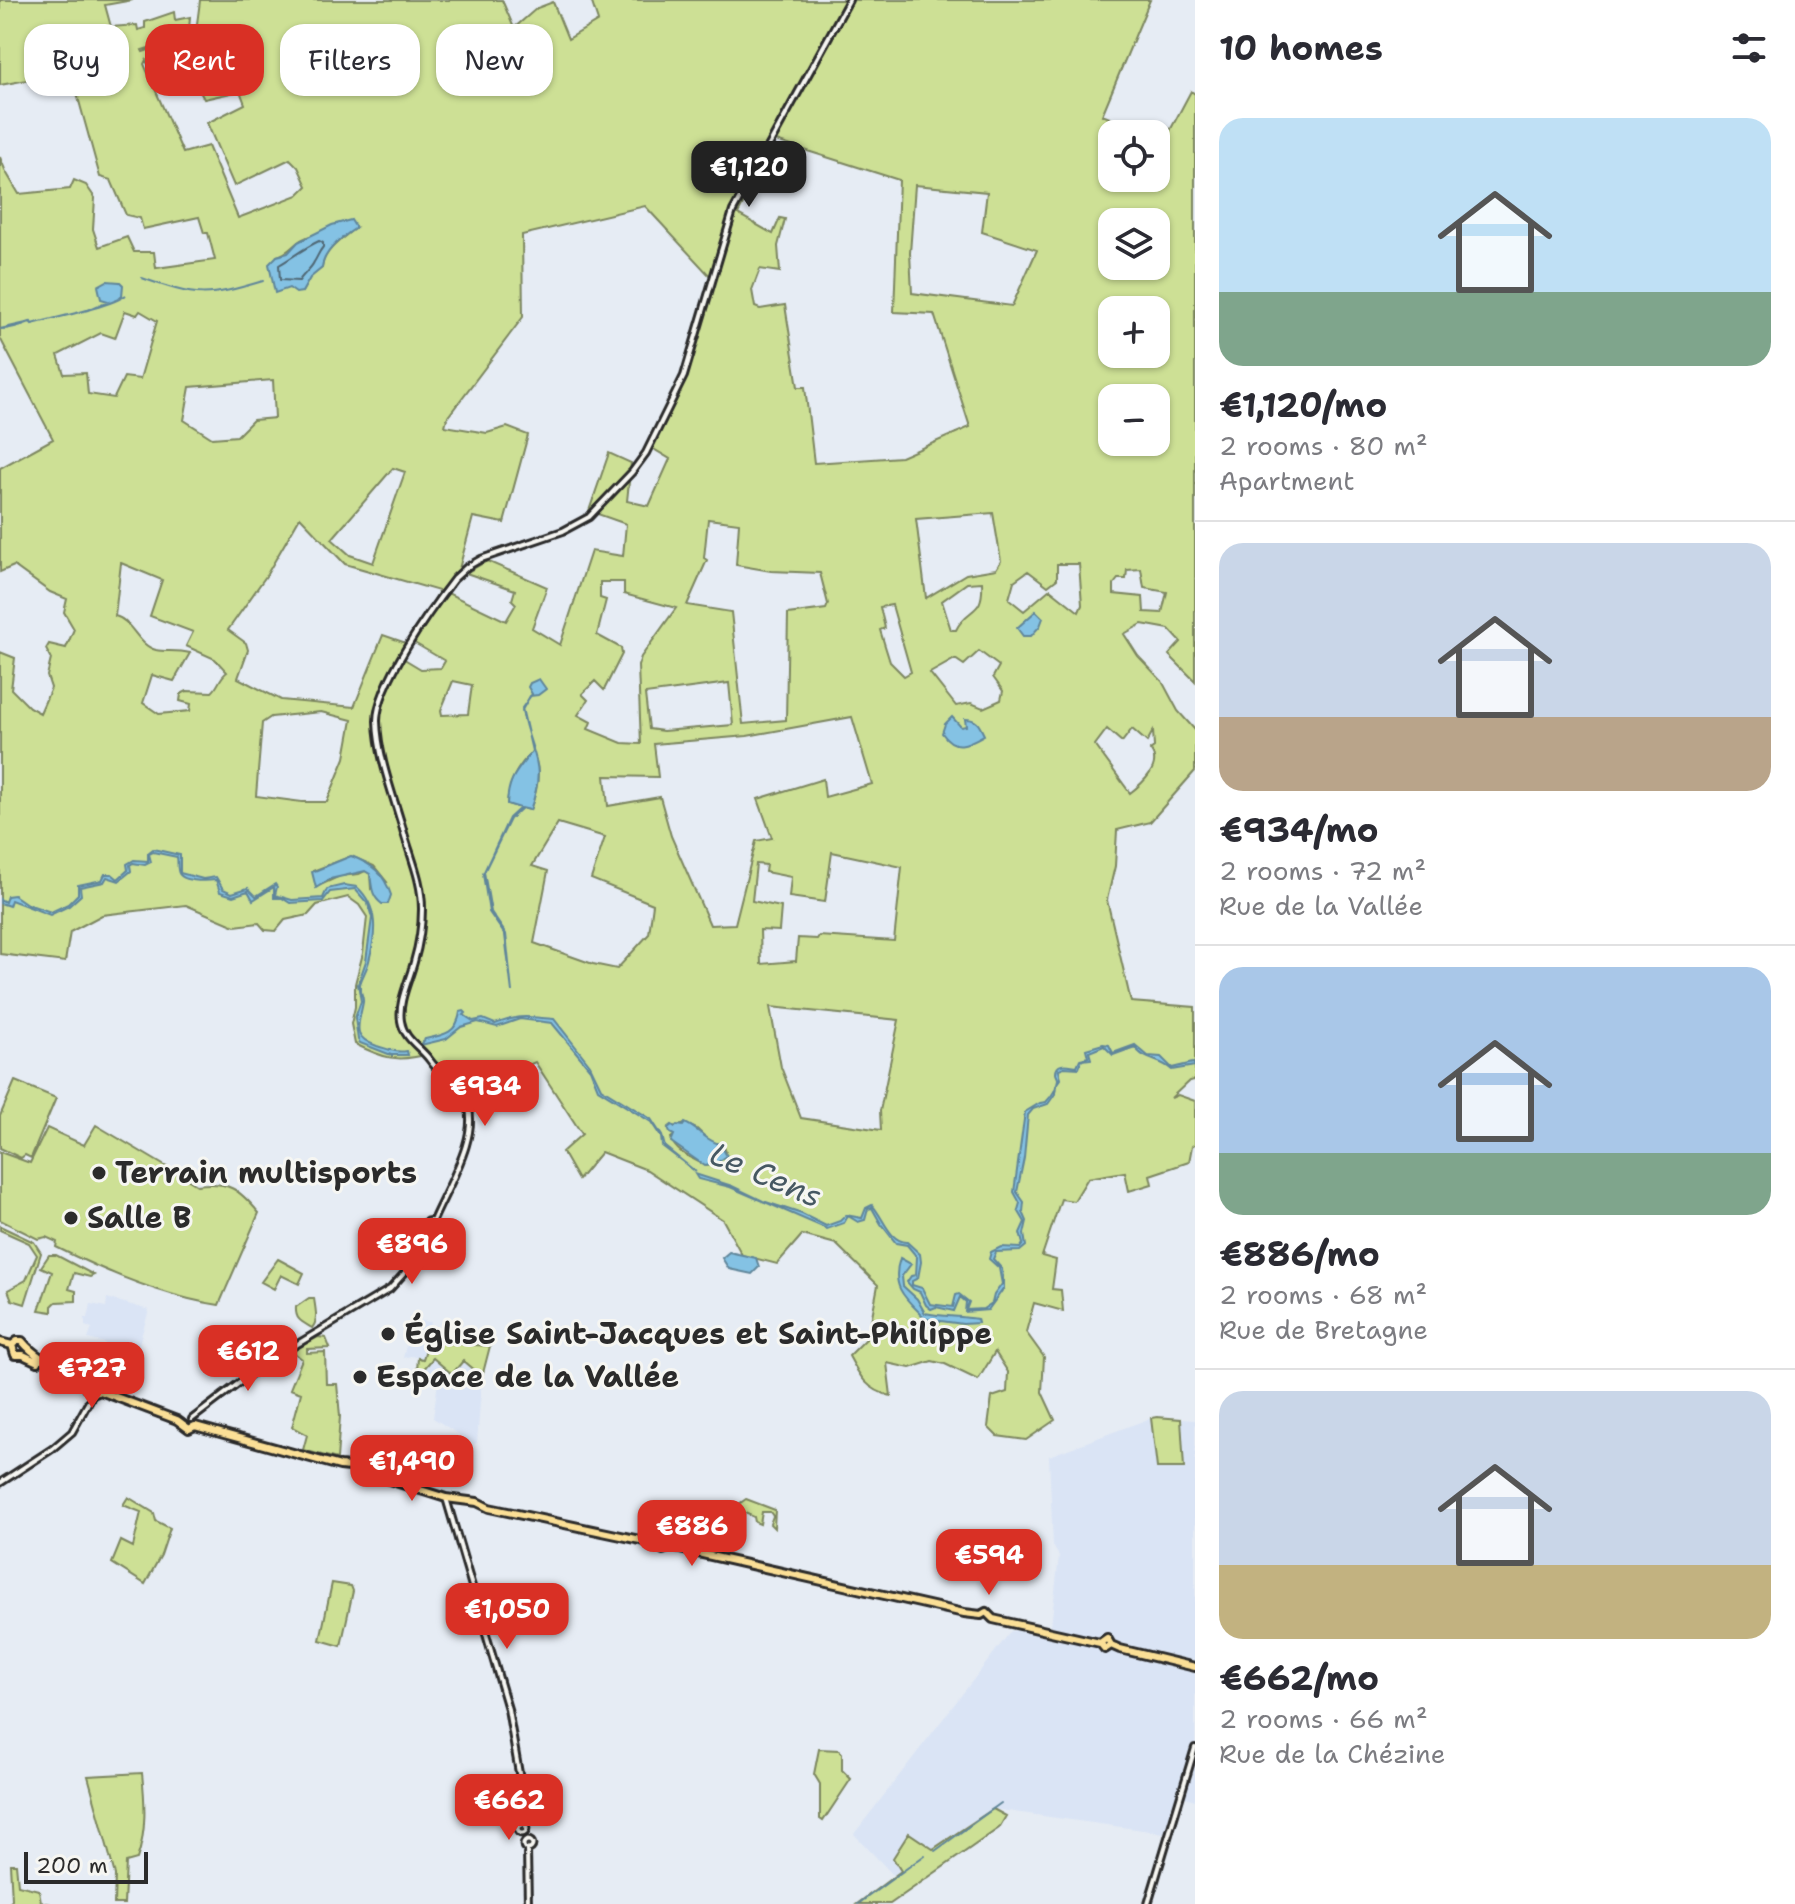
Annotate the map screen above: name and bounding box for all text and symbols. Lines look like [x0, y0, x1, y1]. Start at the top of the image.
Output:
chip: Buy [24, 24, 129, 96]
chip: Rent [145, 24, 264, 96]
chip: Filters [280, 24, 420, 96]
chip: New [436, 24, 553, 96]
text: 10 homes [1219, 25, 1383, 71]
icon: filters [1727, 26, 1771, 70]
map controls [1098, 120, 1170, 456]
button: locate [1098, 120, 1170, 192]
pin: €1,120 [684, 141, 814, 209]
text: €1,120 [709, 149, 789, 184]
icon: home [1423, 170, 1567, 314]
button: layers [1098, 208, 1170, 280]
button: + [1098, 296, 1170, 368]
text: €1,120/mo [1219, 382, 1387, 428]
button: − [1098, 384, 1170, 456]
text: 2 rooms · 80 m² [1219, 428, 1428, 463]
text: Apartment [1219, 463, 1355, 498]
icon: home [1423, 595, 1567, 739]
text: €934/mo [1219, 807, 1379, 853]
text: 2 rooms · 72 m² [1219, 853, 1426, 888]
text: Rue de la Vallée [1219, 888, 1423, 923]
icon: home [1423, 1019, 1567, 1163]
pin: €934 [438, 1060, 532, 1128]
text: €934 [449, 1068, 521, 1103]
water label: Le Cens [703, 1132, 829, 1217]
place label: Terrain multisports [115, 1152, 417, 1193]
marker: Terrain multisports [90, 1164, 108, 1182]
place label: Salle B [87, 1197, 191, 1238]
marker: Salle B [62, 1209, 80, 1227]
pin: €896 [365, 1218, 459, 1286]
text: €896 [376, 1226, 448, 1261]
text: €886/mo [1219, 1231, 1380, 1277]
text: 2 rooms · 68 m² [1219, 1277, 1427, 1312]
place label: Église Saint-Jacques et Saint-Philippe [404, 1312, 992, 1354]
text: Rue de Bretagne [1219, 1312, 1428, 1347]
pin: €612 [201, 1325, 295, 1393]
marker: Église Saint-Jacques et Saint-Philippe [379, 1325, 397, 1343]
text: €612 [216, 1333, 280, 1368]
pin: €727 [45, 1342, 139, 1410]
text: €727 [57, 1350, 127, 1385]
place label: Espace de la Vallée [376, 1356, 679, 1397]
marker: Espace de la Vallée [351, 1368, 369, 1386]
pin: €1,490 [347, 1435, 477, 1503]
text: €1,490 [368, 1443, 456, 1478]
icon: home [1423, 1443, 1567, 1587]
pin: €886 [645, 1500, 739, 1568]
text: €886 [656, 1508, 728, 1543]
pin: €594 [942, 1529, 1036, 1597]
text: €594 [954, 1537, 1024, 1572]
pin: €1,050 [442, 1583, 572, 1651]
text: €1,050 [464, 1591, 550, 1626]
text: €662/mo [1219, 1655, 1379, 1701]
text: 2 rooms · 66 m² [1219, 1701, 1428, 1736]
text: Rue de la Chézine [1219, 1736, 1445, 1771]
pin: €662 [462, 1774, 556, 1842]
text: €662 [473, 1782, 545, 1817]
scale bar [24, 1848, 148, 1884]
text: 200 m [36, 1851, 108, 1880]

